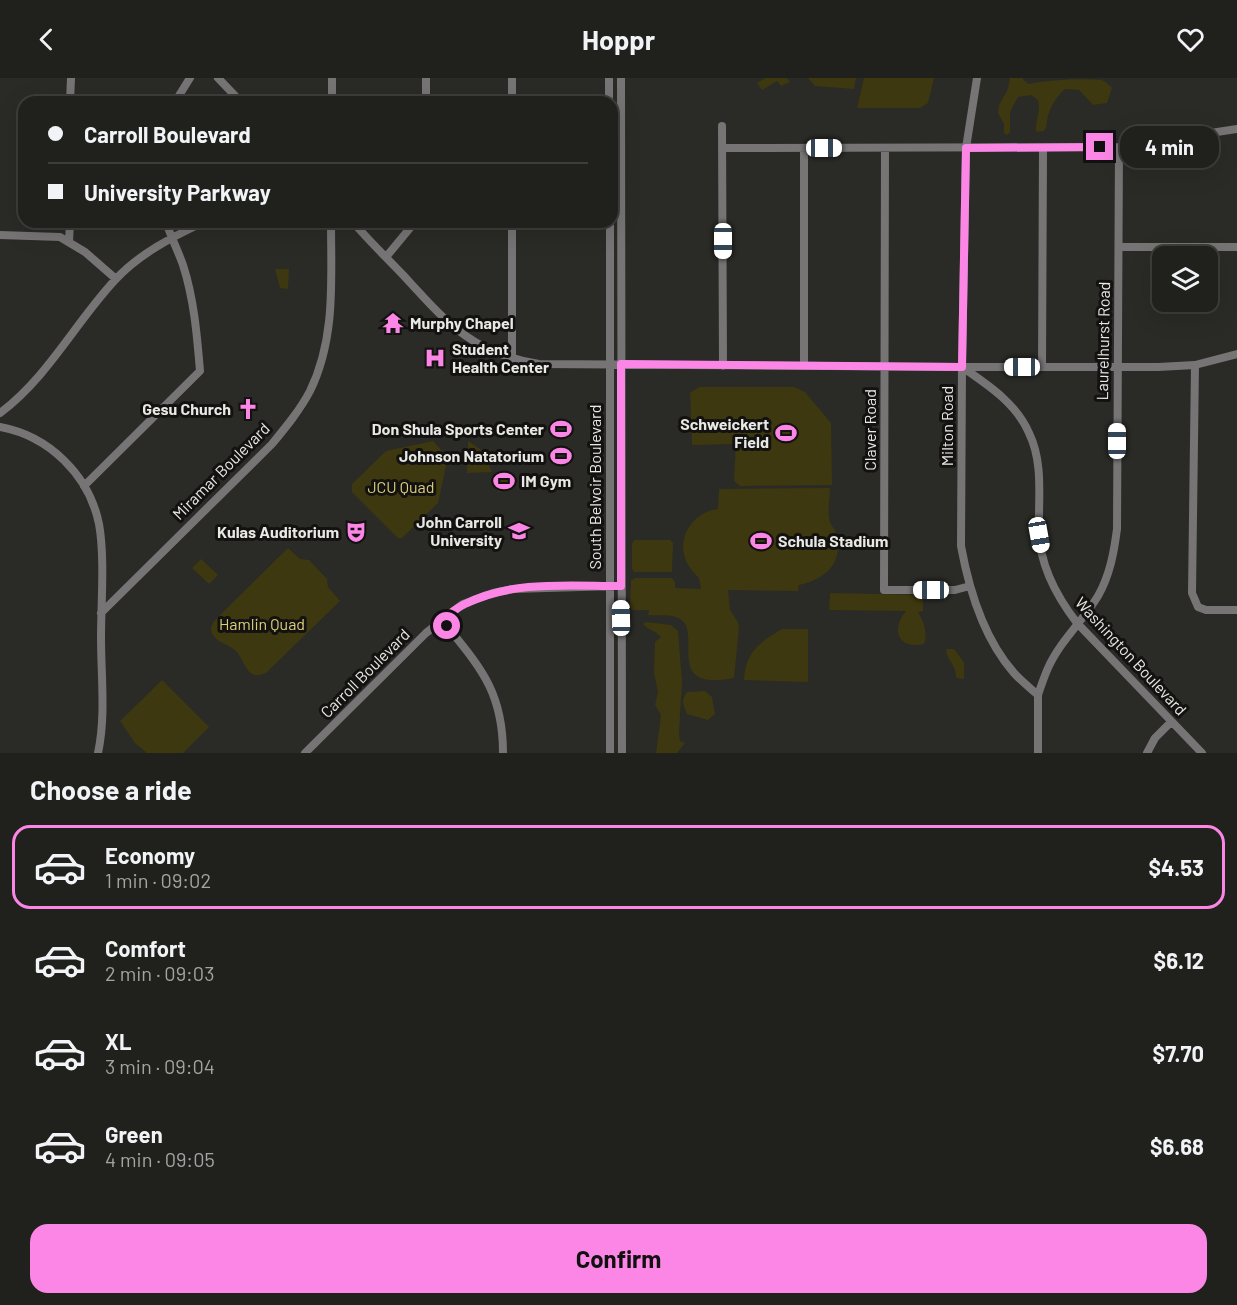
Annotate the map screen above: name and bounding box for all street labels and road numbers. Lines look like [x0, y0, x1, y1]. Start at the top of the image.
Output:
street label: Laurelhurst Road [1092, 281, 1113, 401]
street label: Milton Road [937, 386, 956, 466]
street label: Claver Road [860, 389, 879, 471]
street label: South Belvoir Boulevard [585, 404, 604, 570]
street label: Miramar Boulevard [168, 418, 273, 523]
street label: Washington Boulevard [1072, 593, 1191, 719]
street label: Carroll Boulevard [316, 624, 413, 721]

